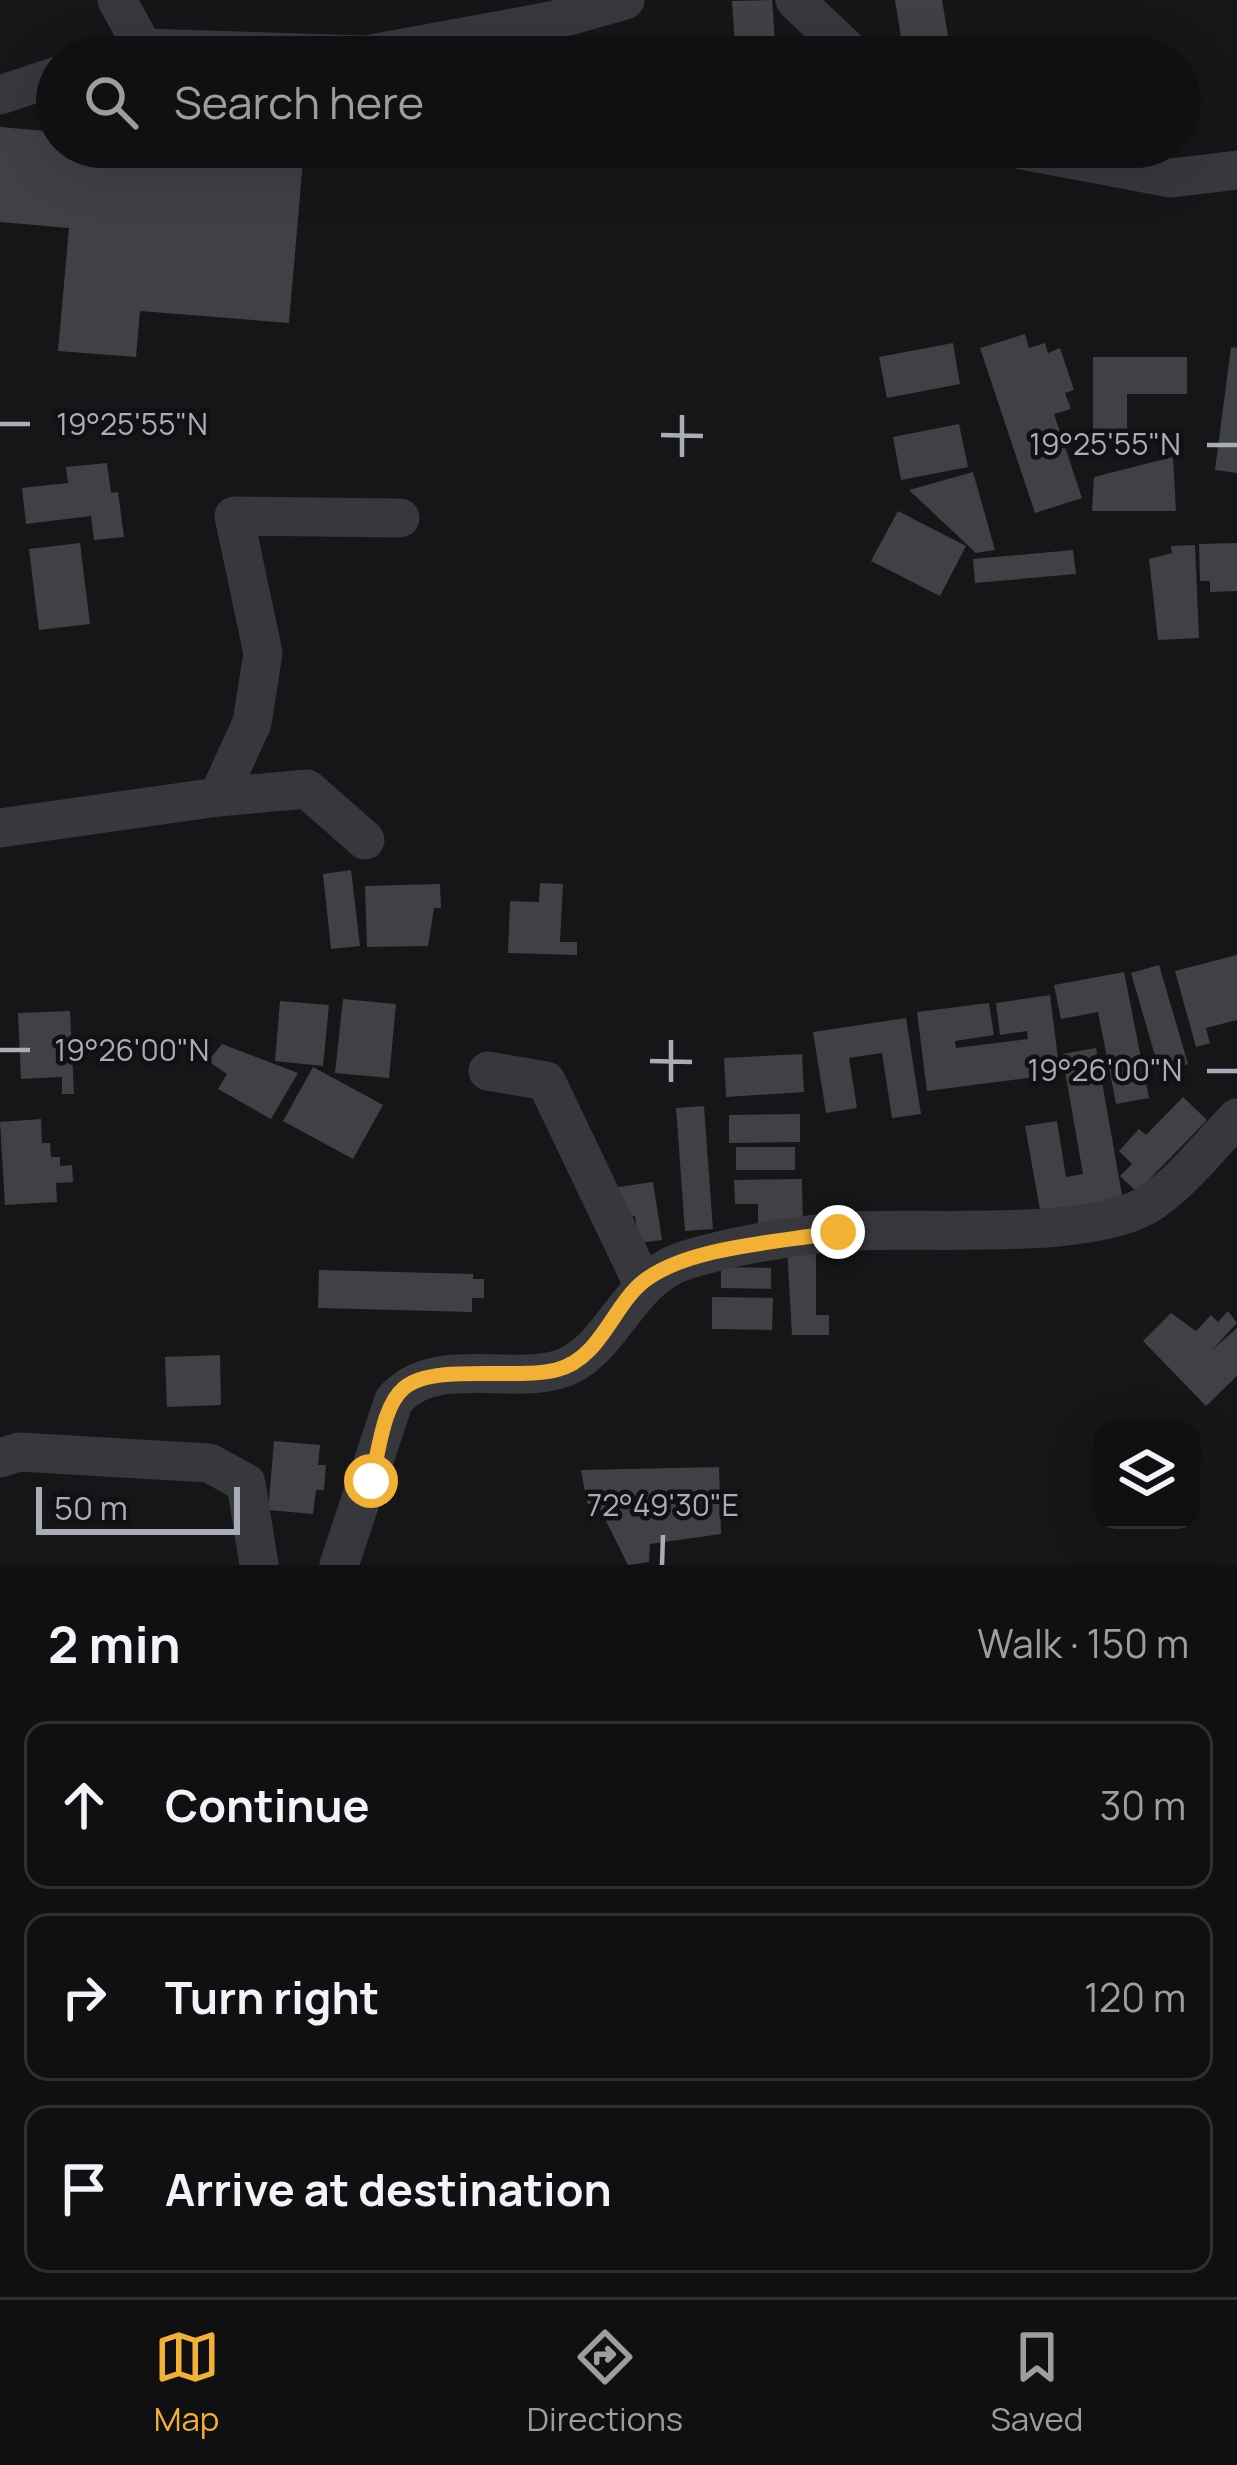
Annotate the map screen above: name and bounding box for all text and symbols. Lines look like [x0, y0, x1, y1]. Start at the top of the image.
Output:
search box [36, 36, 1201, 168]
icon: search [78, 69, 144, 135]
text: Search here [174, 71, 424, 133]
text: 19°25'55"N [56, 403, 208, 444]
text: 19°25'55"N [1029, 423, 1181, 464]
text: 19°26'00"N [55, 1029, 209, 1070]
text: 19°26'00"N [1028, 1049, 1182, 1090]
route end [811, 1205, 865, 1259]
map controls [1093, 1421, 1201, 1529]
button: layers [1093, 1421, 1201, 1529]
route start [344, 1454, 398, 1508]
scale bar [36, 1481, 240, 1534]
text: 72°49'30"E [587, 1484, 739, 1525]
text: 50 m [54, 1485, 128, 1530]
text: 2 min [48, 1609, 181, 1678]
text: Walk · 150 m [977, 1616, 1189, 1670]
icon: ahead [51, 1772, 117, 1838]
text: Continue [165, 1774, 370, 1836]
text: 30 m [1100, 1778, 1186, 1832]
icon: right [51, 1964, 117, 2030]
text: Turn right [165, 1966, 379, 2028]
text: 120 m [1084, 1970, 1186, 2024]
icon: arrive [51, 2156, 117, 2222]
text: Arrive at destination [165, 2158, 612, 2220]
tab: Map [154, 2324, 220, 2441]
tab: Directions [527, 2324, 683, 2441]
tab: Saved [990, 2324, 1083, 2441]

